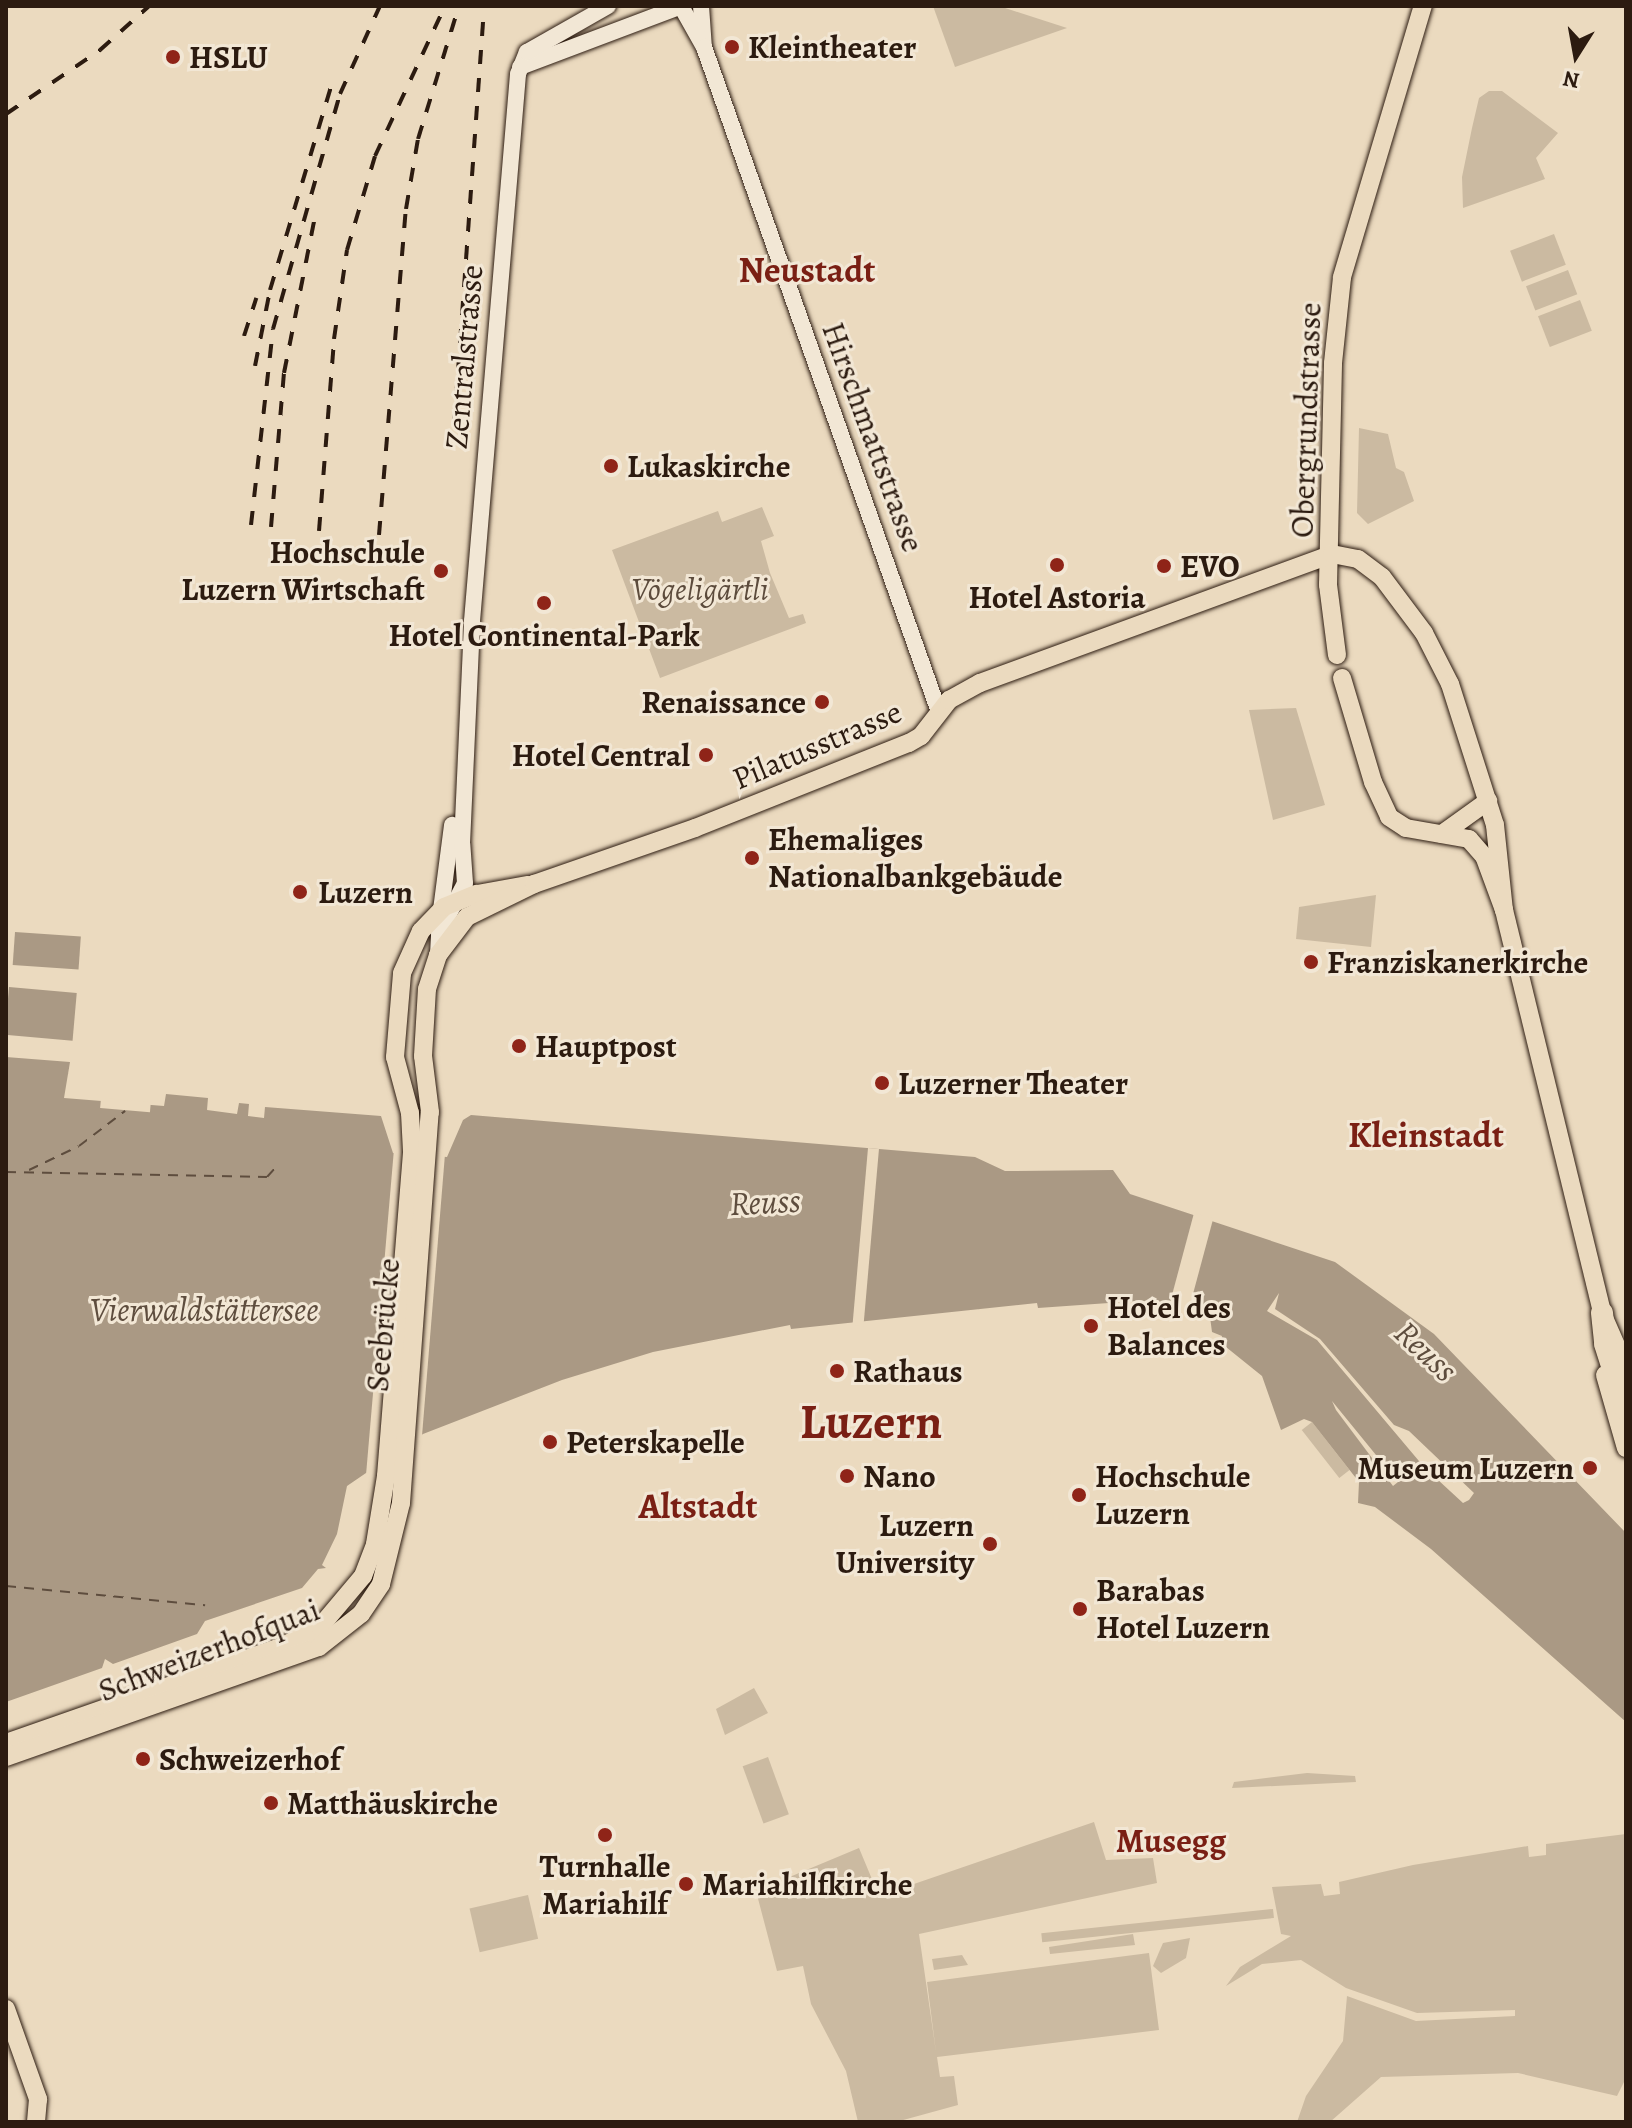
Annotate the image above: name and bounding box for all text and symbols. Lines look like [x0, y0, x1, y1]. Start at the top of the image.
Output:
north arrow [1536, 16, 1616, 96]
place label: Kleintheater [748, 28, 916, 66]
place label: HSLU [189, 38, 268, 76]
marker: Kleintheater [723, 38, 741, 56]
marker: HSLU [164, 48, 182, 66]
text: N [1561, 63, 1582, 96]
district label: Neustadt [738, 248, 876, 292]
street label: Zentralstrasse [437, 263, 491, 451]
street label: Obergrundstrasse [1283, 302, 1329, 538]
street label: Hirschmattstrasse [814, 317, 932, 557]
place label: Lukaskirche [627, 447, 791, 485]
marker: Lukaskirche [602, 457, 620, 475]
place label: Hochschule Luzern Wirtschaft [181, 534, 425, 609]
place label: EVO [1180, 547, 1240, 585]
marker: Hotel Astoria [1048, 556, 1066, 574]
marker: EVO [1155, 557, 1173, 575]
marker: Hochschule Luzern Wirtschaft [432, 562, 450, 580]
park label: Vögeligärtli [631, 570, 769, 608]
place label: Hotel Astoria [968, 578, 1146, 616]
marker: Hotel Continental-Park [535, 594, 553, 612]
place label: Hotel Continental-Park [388, 616, 700, 654]
place label: Renaissance [641, 683, 806, 721]
street label: Pilatusstrasse [727, 692, 907, 798]
marker: Renaissance [813, 693, 831, 711]
place label: Hotel Central [512, 736, 690, 774]
marker: Hotel Central [697, 746, 715, 764]
place label: Ehemaliges Nationalbankgebäude [768, 821, 1062, 896]
marker: Ehemaliges Nationalbankgebäude [743, 849, 761, 867]
place label: Luzern [318, 873, 413, 911]
marker: Luzern [289, 881, 311, 903]
place label: Franziskanerkirche [1327, 943, 1588, 981]
marker: Franziskanerkirche [1302, 953, 1320, 971]
place label: Hauptpost [535, 1027, 677, 1065]
marker: Hauptpost [510, 1037, 528, 1055]
place label: Luzerner Theater [898, 1064, 1128, 1102]
marker: Luzerner Theater [873, 1074, 891, 1092]
district label: Kleinstadt [1348, 1113, 1504, 1157]
water label: Reuss [729, 1180, 801, 1224]
street label: Seebrücke [358, 1257, 408, 1393]
place label: Hotel des Balances [1107, 1289, 1231, 1364]
water label: Vierwaldstättersee [90, 1290, 318, 1330]
water label: Reuss [1386, 1312, 1466, 1390]
marker: Hotel des Balances [1082, 1317, 1100, 1335]
place label: Rathaus [853, 1352, 963, 1390]
marker: Rathaus [828, 1362, 846, 1380]
district label: Luzern [800, 1394, 942, 1452]
place label: Peterskapelle [566, 1423, 745, 1461]
marker: Peterskapelle [541, 1433, 559, 1451]
place label: Museum Luzern [1357, 1449, 1574, 1487]
place label: Nano [863, 1457, 936, 1495]
place label: Hochschule Luzern [1095, 1458, 1251, 1533]
marker: Museum Luzern [1581, 1459, 1599, 1477]
marker: Nano [838, 1467, 856, 1485]
district label: Altstadt [639, 1484, 757, 1528]
marker: Hochschule Luzern [1070, 1486, 1088, 1504]
place label: Luzern University [836, 1507, 974, 1582]
marker: Luzern University [981, 1535, 999, 1553]
place label: Barabas Hotel Luzern [1096, 1572, 1270, 1647]
street label: Schweizerhofquai [93, 1590, 325, 1710]
marker: Barabas Hotel Luzern [1071, 1600, 1089, 1618]
place label: Schweizerhof [159, 1740, 341, 1778]
marker: Schweizerhof [134, 1750, 152, 1768]
place label: Matthäuskirche [287, 1784, 498, 1822]
marker: Matthäuskirche [262, 1794, 280, 1812]
district label: Musegg [1116, 1821, 1226, 1861]
marker: Turnhalle Mariahilf [596, 1826, 614, 1844]
place label: Turnhalle Mariahilf [540, 1848, 670, 1923]
place label: Mariahilfkirche [702, 1865, 913, 1903]
marker: Mariahilfkirche [677, 1875, 695, 1893]

